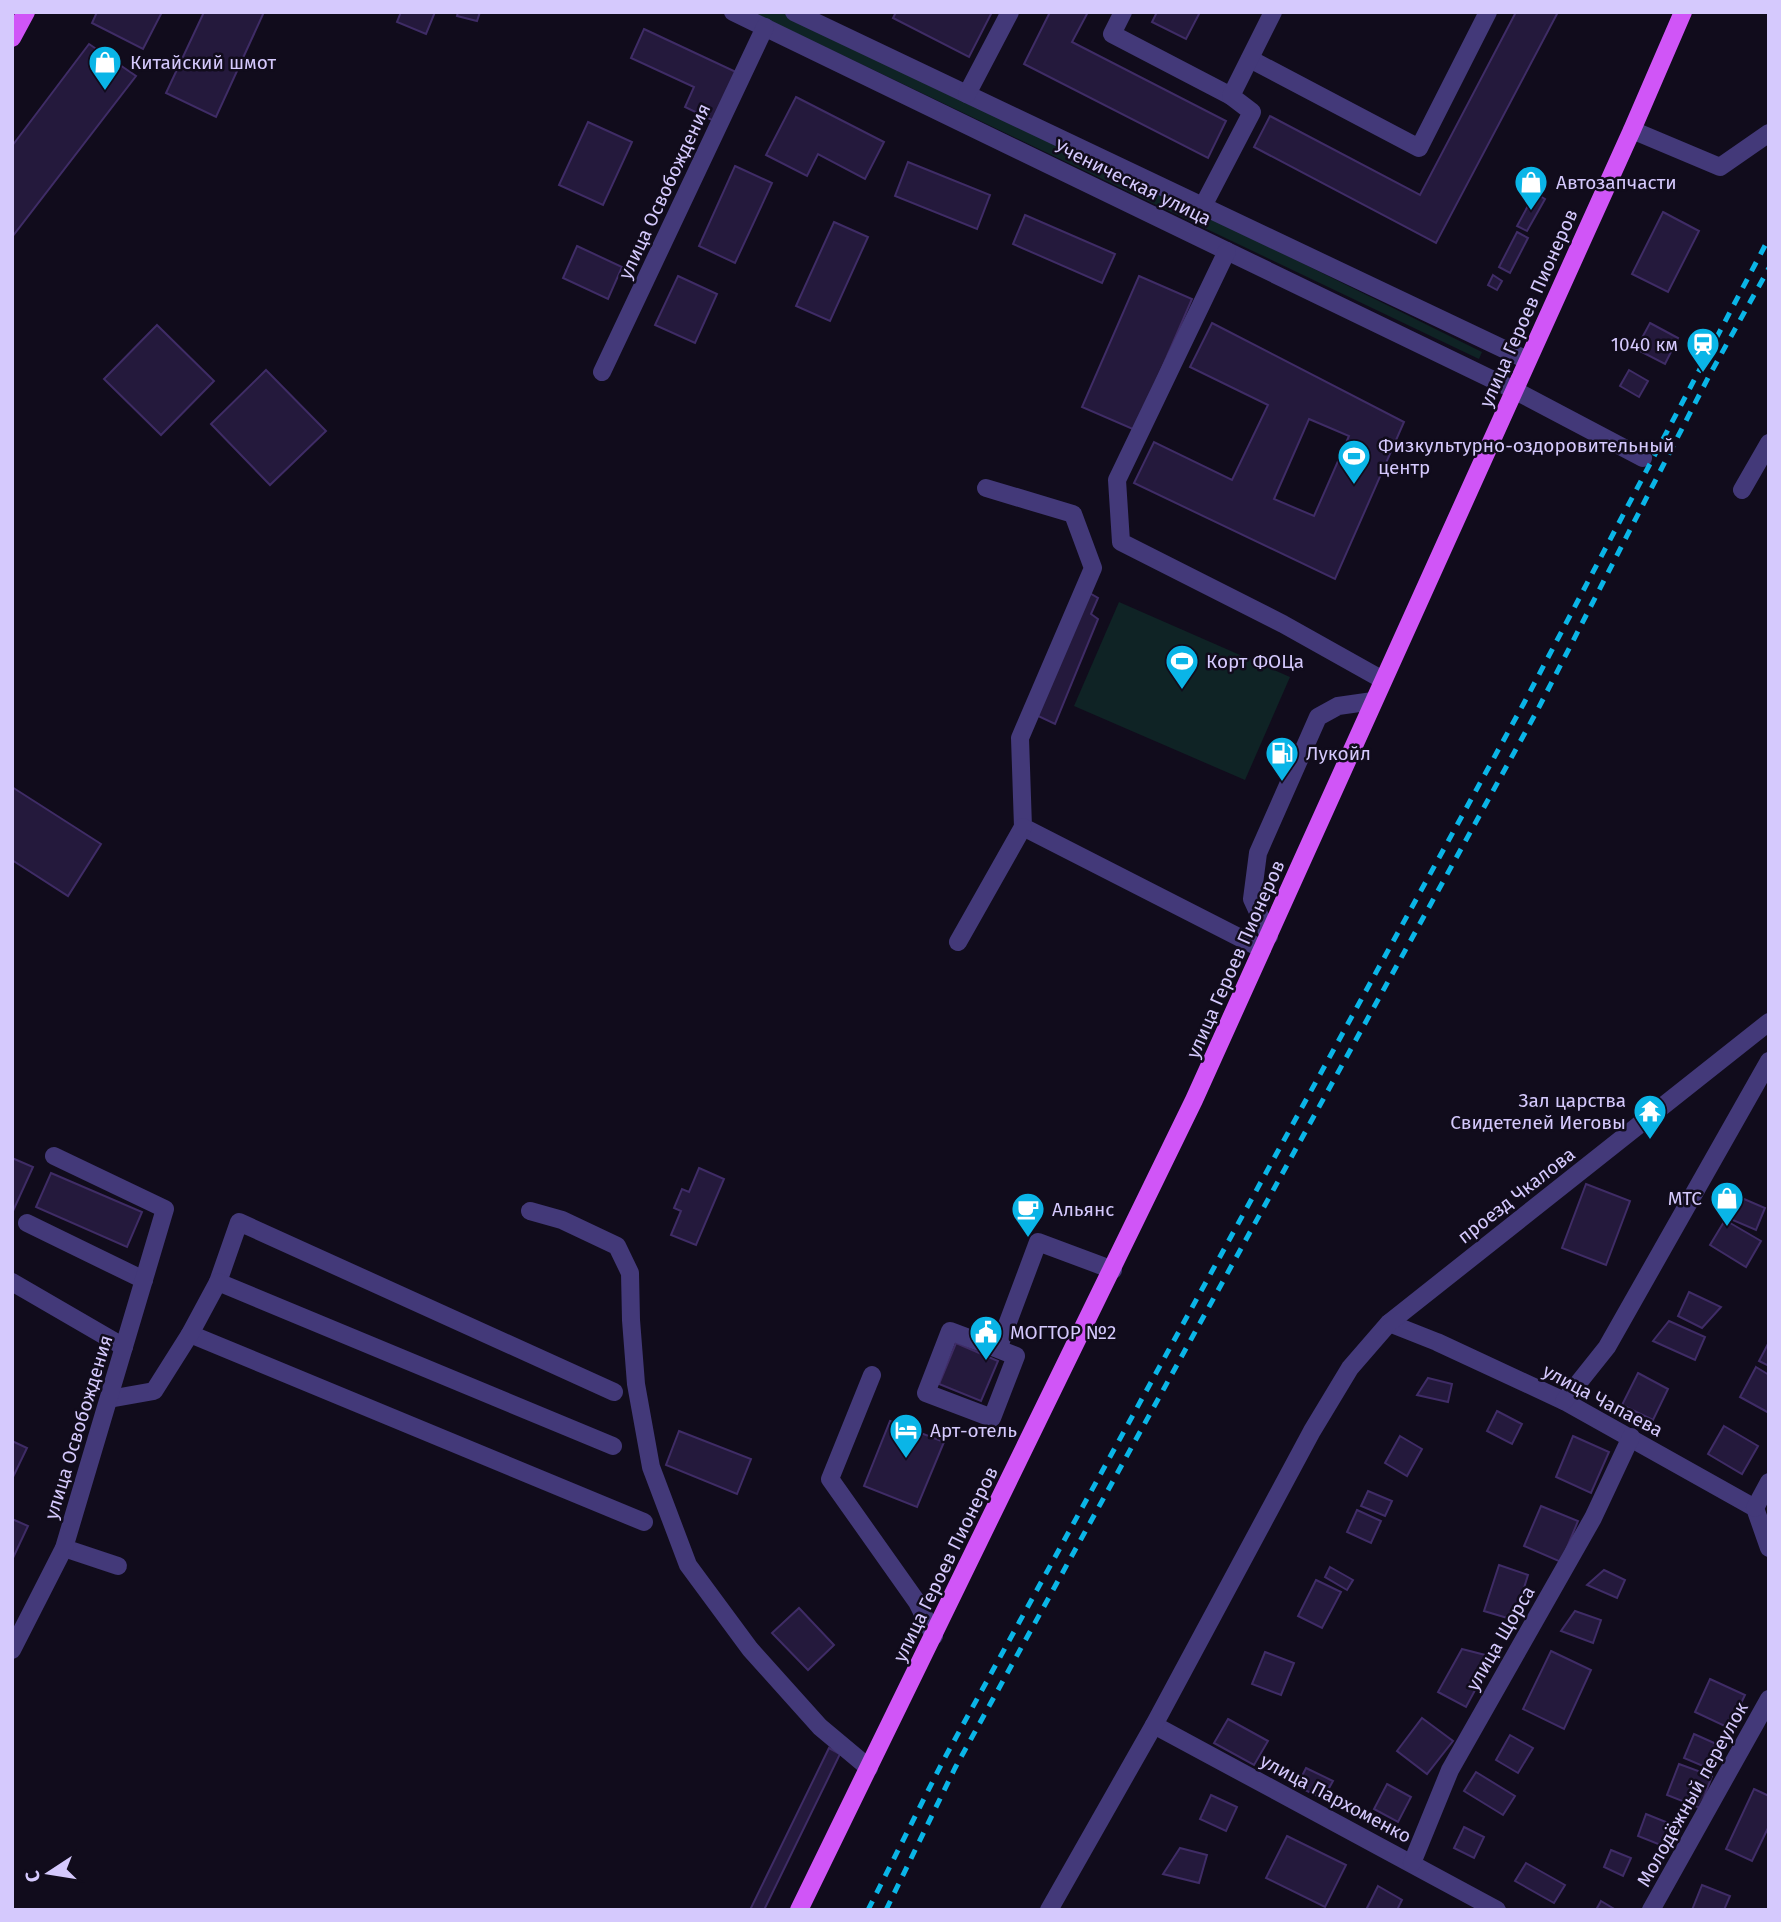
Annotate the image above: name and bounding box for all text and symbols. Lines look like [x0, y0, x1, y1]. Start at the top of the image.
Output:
shop icon: Китайский шмот [86, 43, 124, 92]
place label: Китайский шмот [130, 51, 276, 74]
street label: улица Освобождения [614, 100, 715, 283]
street label: Ученическая улица [1051, 135, 1215, 230]
shop icon: Автозапчасти [1512, 163, 1550, 212]
place label: Автозапчасти [1556, 171, 1677, 194]
street label: улица Героев Пионеров [1474, 205, 1583, 411]
station icon: 1040 км [1684, 325, 1722, 374]
place label: 1040 км [1611, 333, 1678, 356]
place label: Физкультурно-оздоровительный центр [1378, 434, 1675, 479]
sports icon: Физкультурно-оздоровительный центр [1335, 437, 1373, 486]
sports icon: Корт ФОЦа [1163, 642, 1201, 691]
place label: Корт ФОЦа [1206, 650, 1304, 673]
fuel station icon: Лукойл [1263, 734, 1301, 783]
place label: Лукойл [1306, 742, 1371, 765]
street label: улица Героев Пионеров [1181, 856, 1290, 1062]
place label: Зал царства Свидетелей Иеговы [1450, 1089, 1626, 1134]
temple icon: Зал царства Свидетелей Иеговы [1631, 1092, 1669, 1141]
street label: проезд Чкалова [1453, 1142, 1580, 1248]
shop icon: МТС [1708, 1179, 1746, 1228]
place label: МТС [1668, 1187, 1702, 1210]
cafe icon: Альянс [1009, 1190, 1047, 1239]
place label: Альянс [1052, 1198, 1114, 1221]
public building icon: МОГТОР №2 [967, 1313, 1005, 1362]
place label: МОГТОР №2 [1010, 1321, 1117, 1344]
street label: улица Освобождения [39, 1332, 117, 1522]
street label: улица Чапаева [1539, 1359, 1667, 1442]
hotel icon: Арт-отель [887, 1411, 925, 1460]
place label: Арт-отель [930, 1419, 1017, 1442]
street label: улица Героев Пионеров [888, 1463, 1003, 1666]
street label: улица Щорса [1461, 1582, 1540, 1695]
street label: Молодёжный переулок [1632, 1698, 1753, 1891]
street label: улица Пархоменко [1256, 1749, 1415, 1848]
north arrow [14, 1838, 84, 1908]
text: С [20, 1869, 45, 1884]

